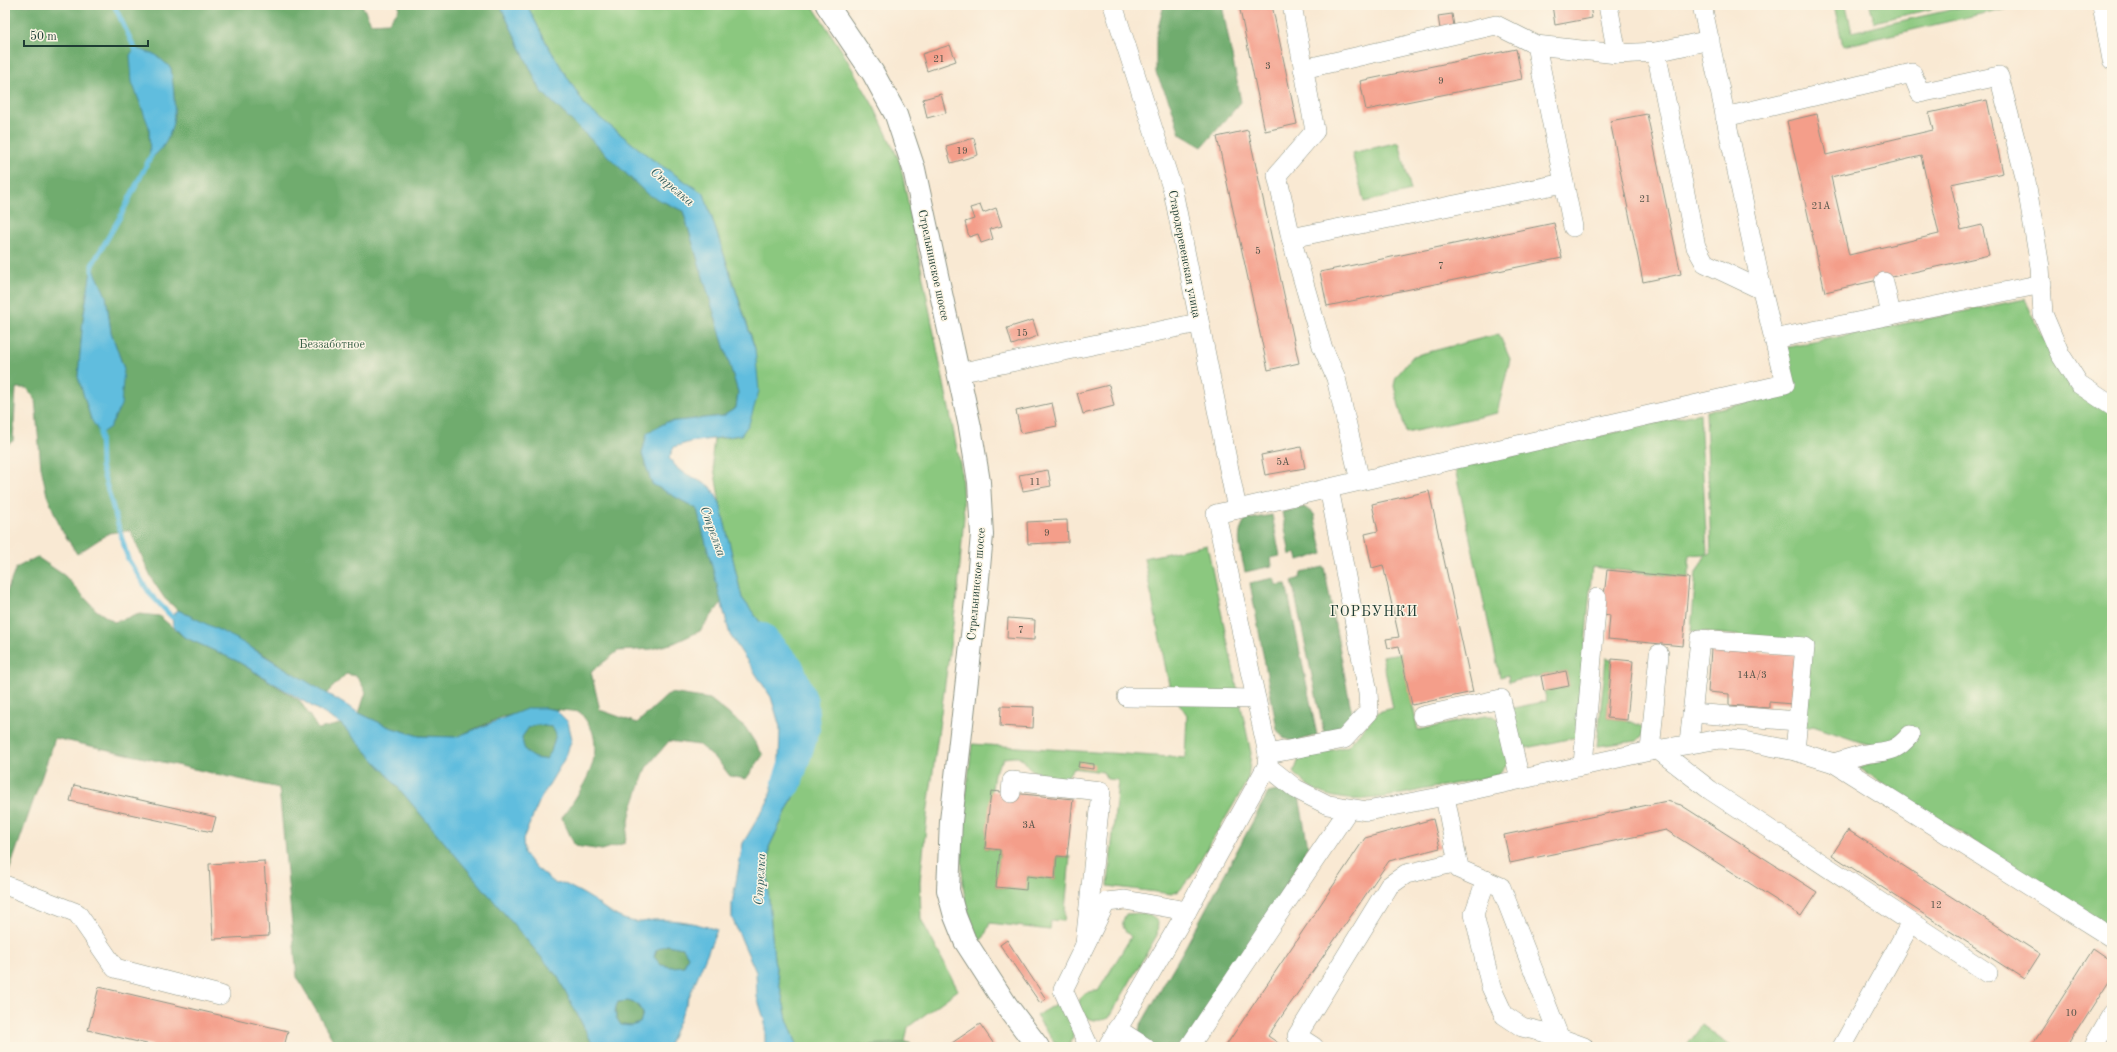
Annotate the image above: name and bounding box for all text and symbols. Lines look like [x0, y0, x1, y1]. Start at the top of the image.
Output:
scale bar [24, 22, 148, 48]
text: 50 m [30, 30, 57, 43]
house number: 21 [933, 54, 945, 64]
house number: 3 [1265, 61, 1271, 71]
house number: 9 [1438, 76, 1444, 86]
house number: 19 [956, 146, 968, 156]
water label: Стрелка [648, 165, 696, 209]
street label: Стародеревенская улица [1166, 189, 1202, 319]
house number: 21 [1639, 194, 1651, 204]
house number: 21А [1811, 201, 1831, 211]
street label: Стрельнинское шоссе [915, 209, 951, 322]
house number: 5 [1255, 246, 1261, 256]
house number: 7 [1438, 261, 1444, 271]
house number: 15 [1016, 328, 1028, 338]
park label: Беззаботное [299, 339, 365, 351]
house number: 5А [1276, 457, 1290, 467]
house number: 11 [1029, 477, 1041, 487]
water label: Стрелка [698, 505, 728, 558]
street label: Стрельнинское шоссе [966, 527, 988, 641]
house number: 9 [1044, 528, 1050, 538]
district label: ГОРБУНКИ [1330, 605, 1418, 619]
house number: 7 [1018, 625, 1024, 635]
house number: 14А/3 [1737, 670, 1767, 680]
house number: 3А [1022, 820, 1036, 830]
water label: Стрелка [753, 853, 768, 906]
house number: 12 [1930, 900, 1942, 910]
house number: 10 [2065, 1008, 2077, 1018]

